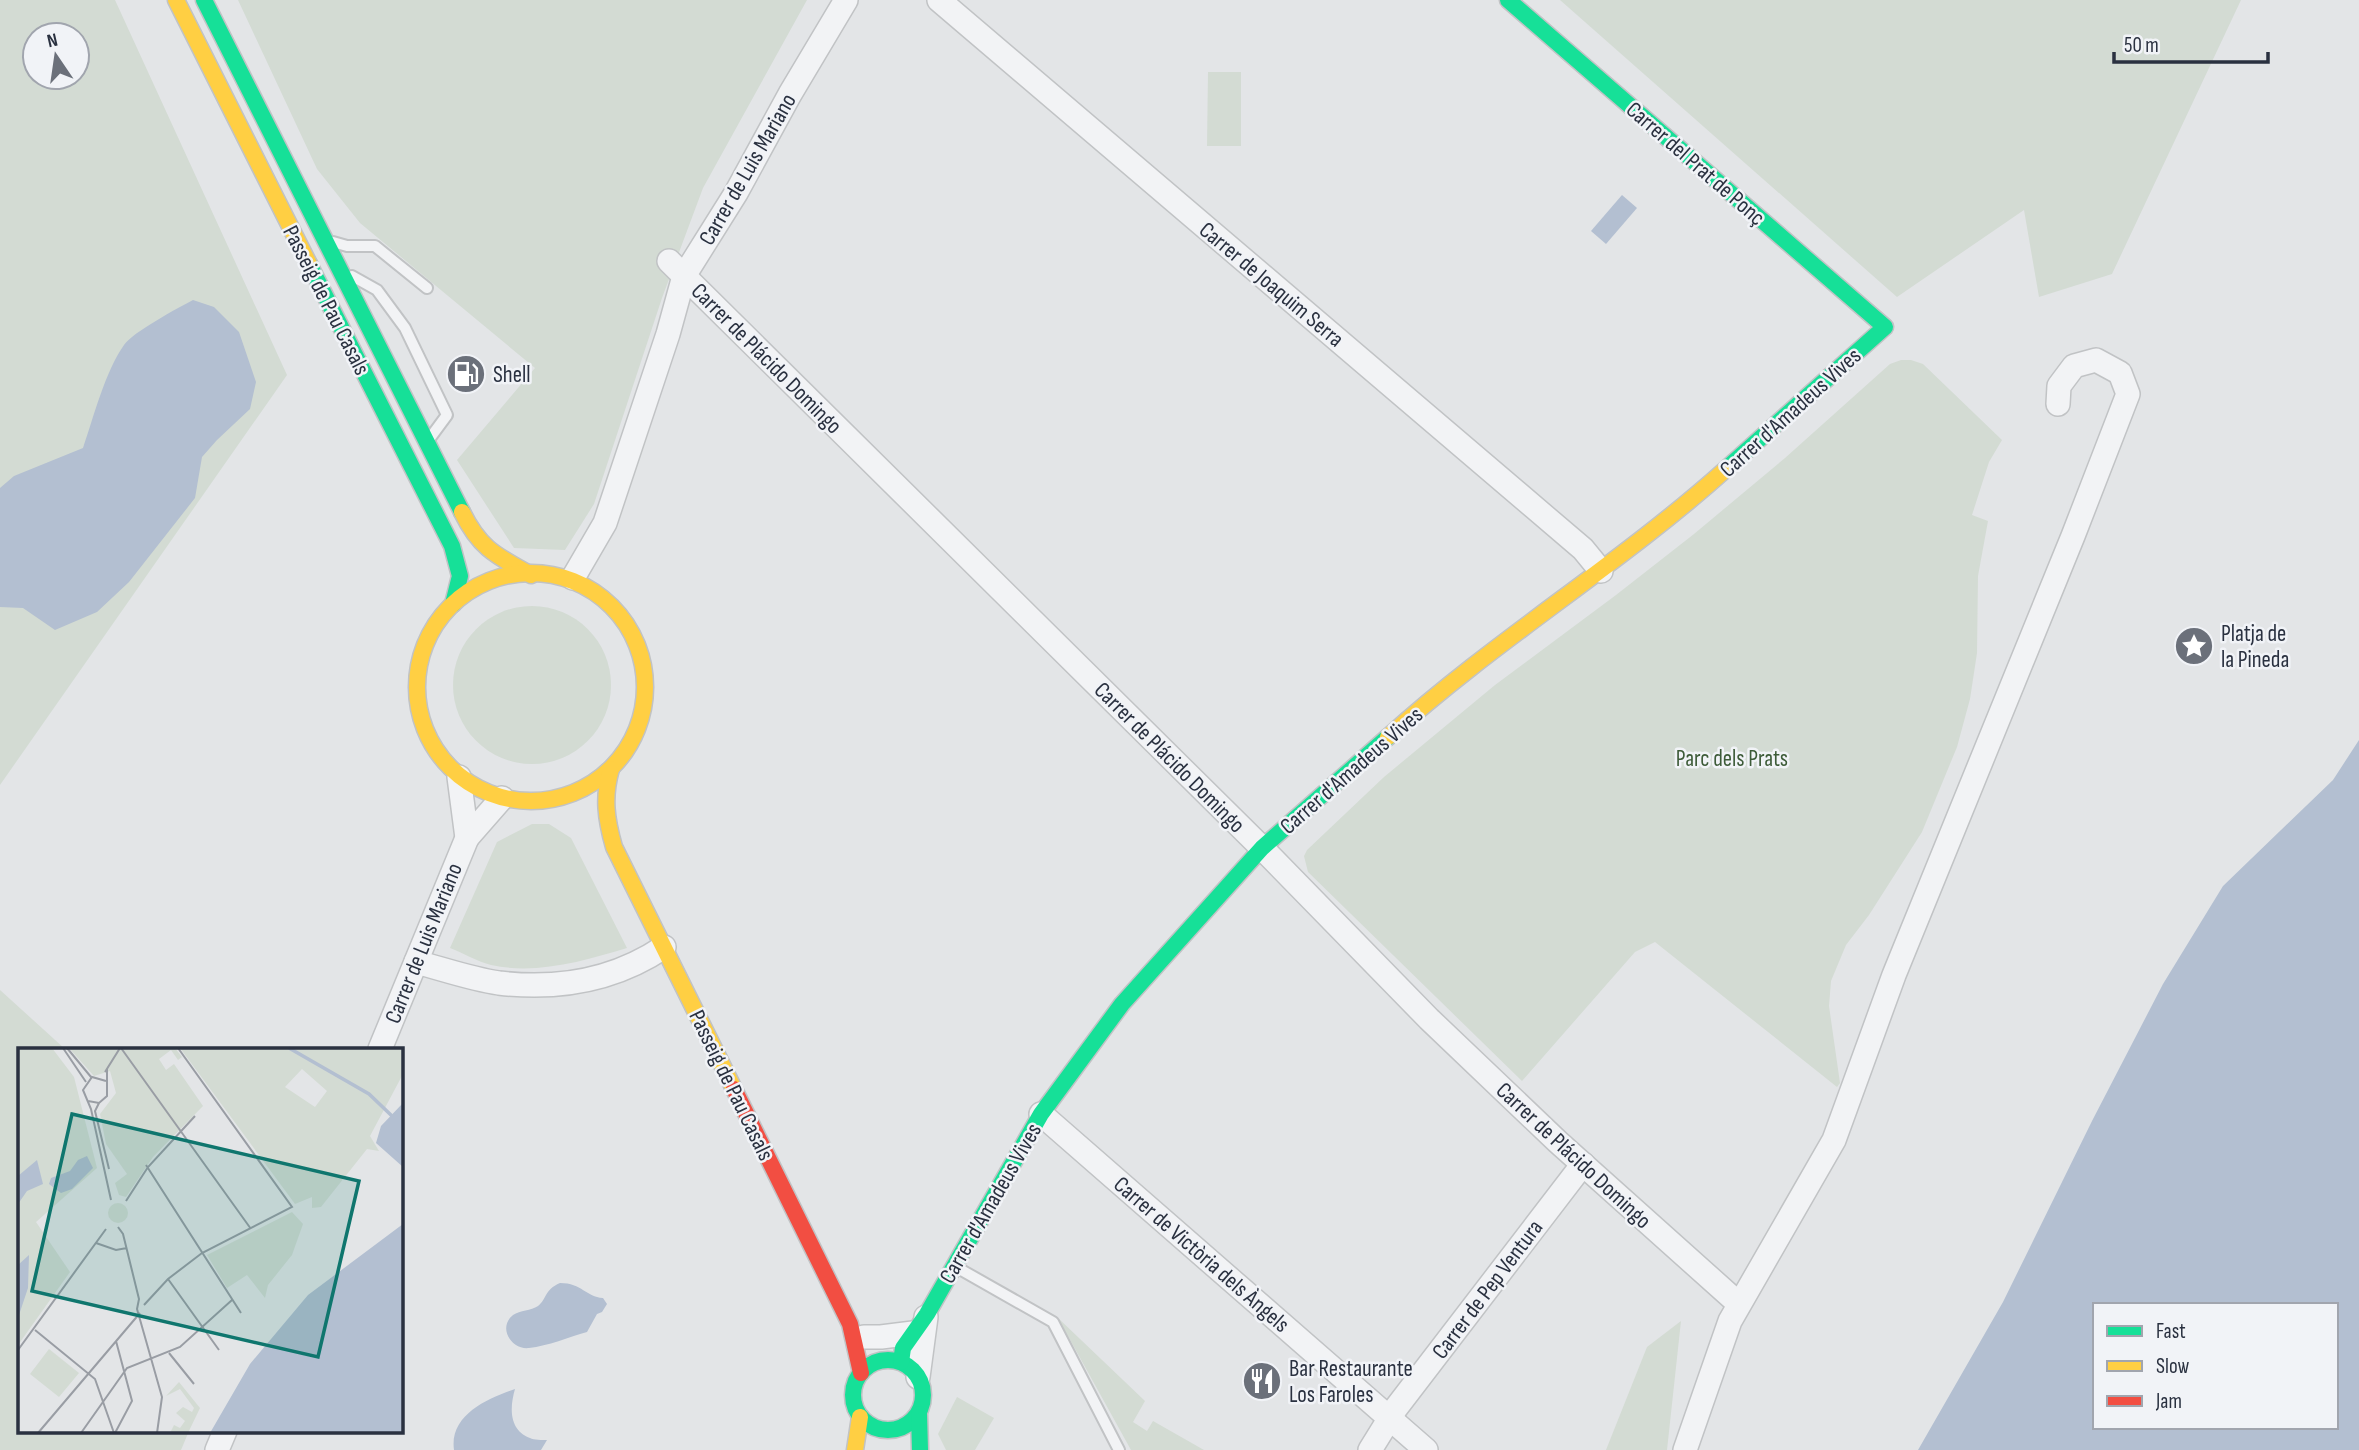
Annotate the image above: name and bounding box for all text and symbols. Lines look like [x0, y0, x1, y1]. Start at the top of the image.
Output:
north arrow [21, 21, 91, 91]
scale bar [2114, 21, 2268, 65]
text: N [45, 29, 60, 53]
text: 50 m [2124, 33, 2159, 58]
street label: Carrer de Luis Mariano [693, 89, 803, 250]
street label: Carrer del Prat de Ponç [1620, 96, 1771, 232]
street label: Carrer de Joaquim Serra [1193, 216, 1349, 353]
street label: Passeig de Pau Casals [276, 221, 376, 380]
street label: Carrer de Plácido Domingo [685, 277, 848, 440]
street label: Carrer d'Amadeus Vives [1714, 342, 1867, 483]
fuel station icon: Shell [445, 353, 487, 395]
place label: Shell [493, 361, 531, 389]
place label: Platja de la Pineda [2221, 620, 2289, 674]
place icon: Platja de la Pineda [2173, 625, 2215, 667]
street label: Carrer de Plácido Domingo [1088, 676, 1251, 839]
street label: Carrer d'Amadeus Vives [1274, 701, 1429, 840]
park label: Parc dels Prats [1676, 745, 1788, 773]
street label: Carrer de Luis Mariano [379, 859, 469, 1028]
street label: Passeig de Pau Casals [683, 1006, 780, 1165]
inset map [18, 1048, 402, 1432]
street label: Carrer de Plácido Domingo [1490, 1077, 1657, 1235]
street label: Carrer d'Amadeus Vives [934, 1118, 1048, 1289]
street label: Carrer de Victòria dels Àngels [1108, 1171, 1295, 1339]
street label: Carrer de Pep Ventura [1426, 1214, 1549, 1365]
legend [2093, 1303, 2338, 1429]
text: Fast [2156, 1319, 2186, 1344]
text: Slow [2156, 1354, 2190, 1379]
place label: Bar Restaurante Los Faroles [1289, 1355, 1413, 1409]
restaurant icon: Bar Restaurante Los Faroles [1241, 1360, 1283, 1402]
text: Jam [2155, 1389, 2182, 1414]

